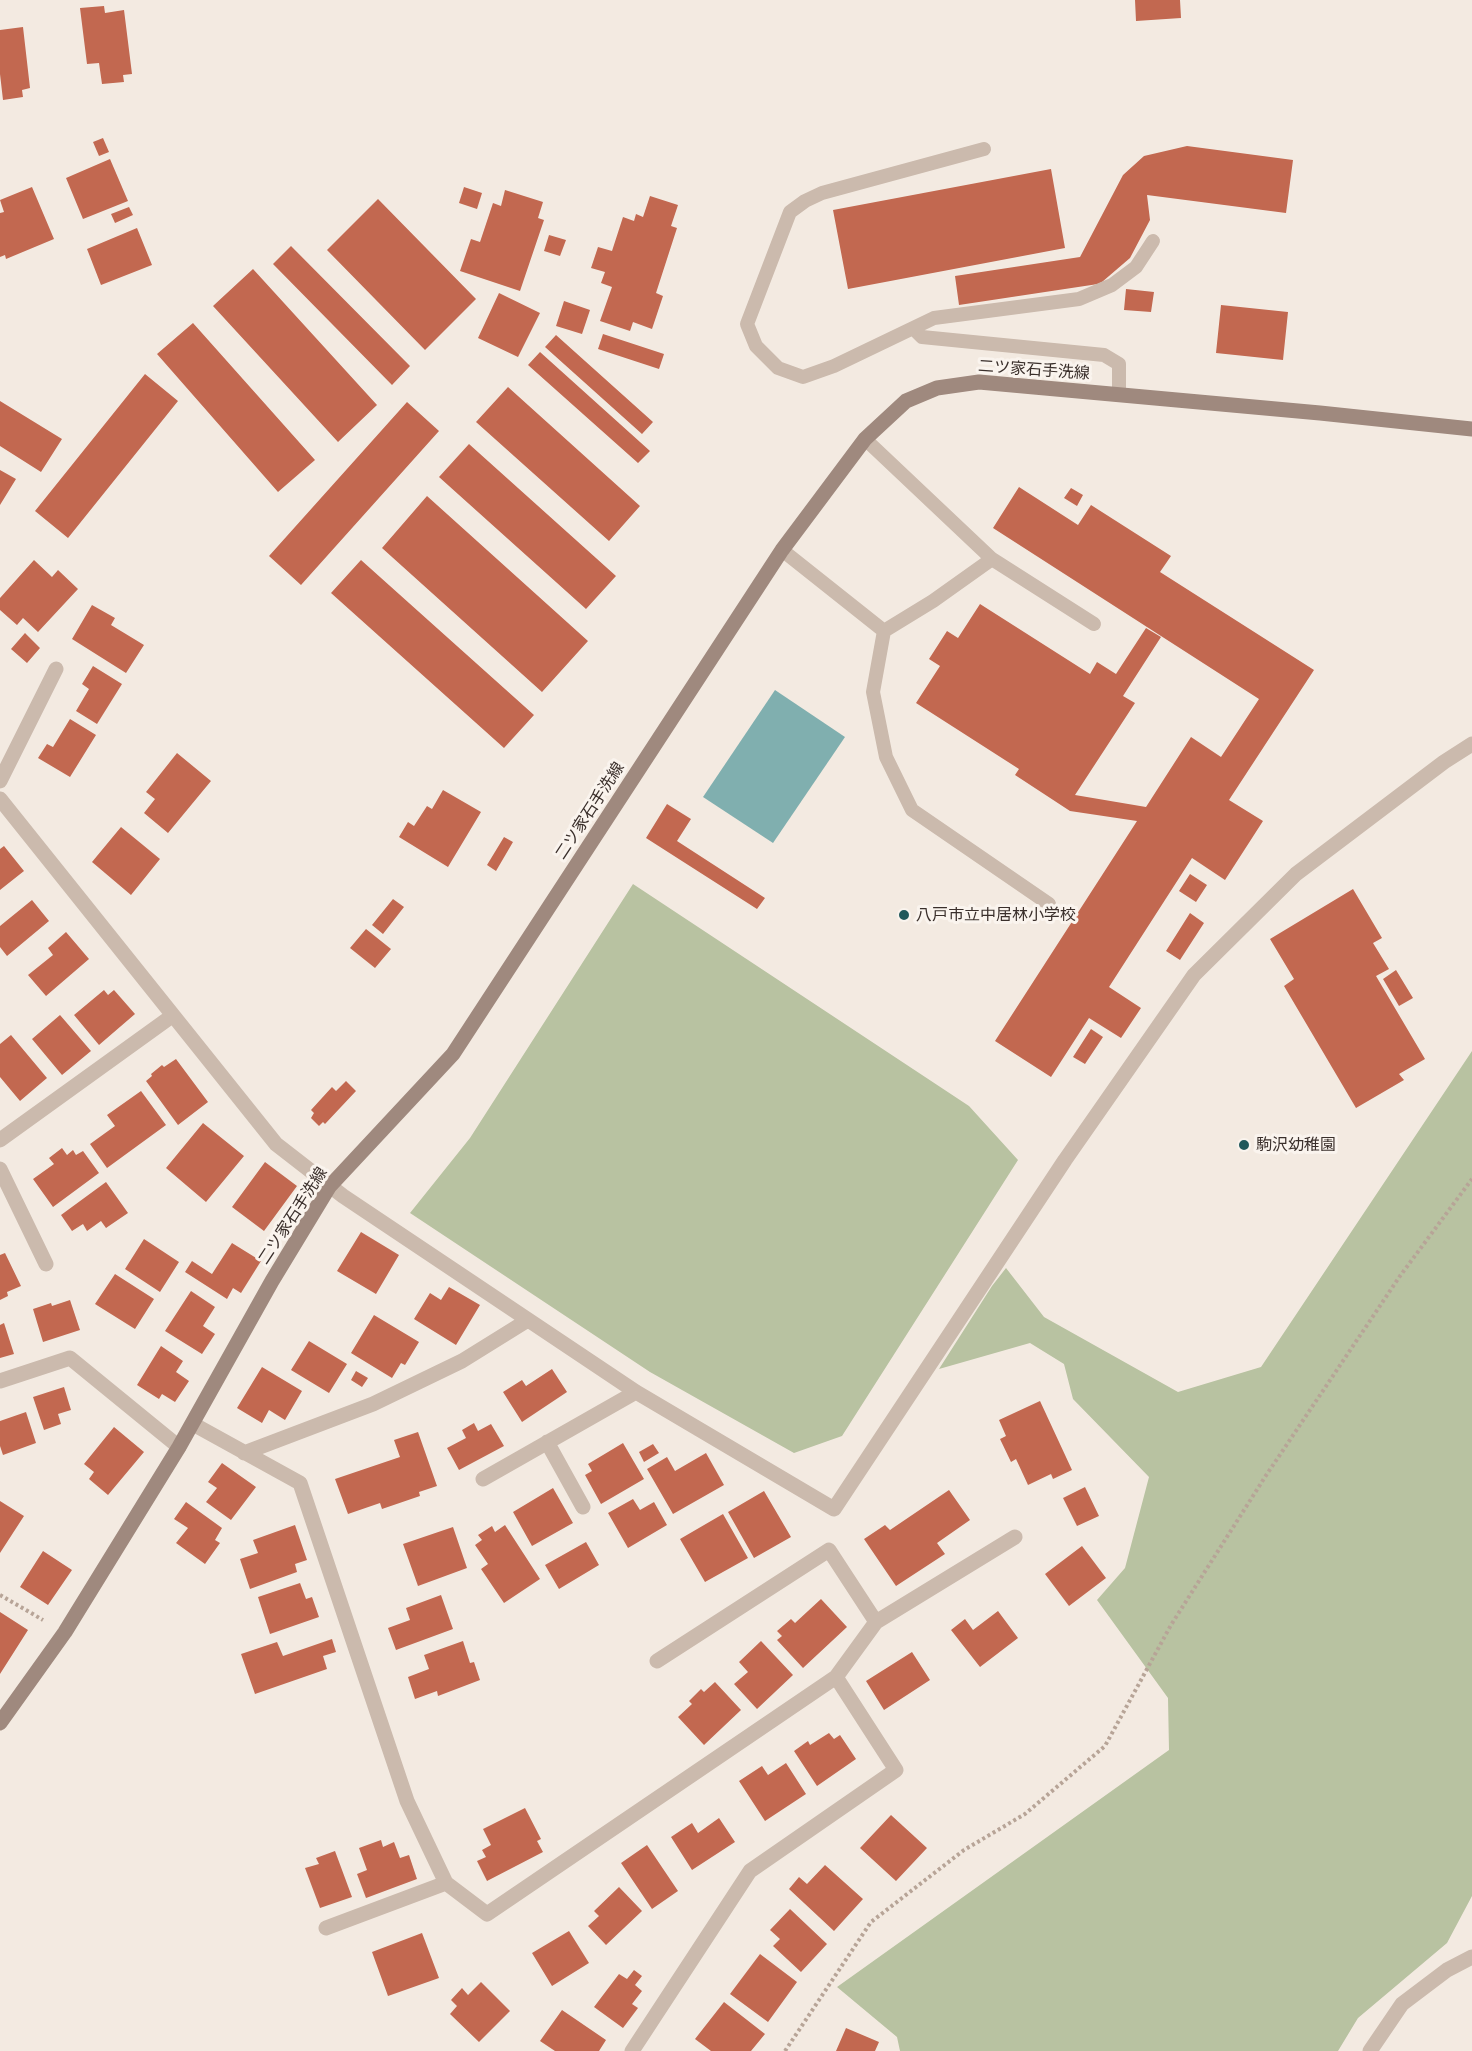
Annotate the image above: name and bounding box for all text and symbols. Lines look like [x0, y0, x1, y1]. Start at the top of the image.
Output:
street label: 二ツ家石手洗線 [977, 357, 1091, 383]
street label: 二ツ家石手洗線 [551, 759, 629, 863]
place label: 八戸市立中居林小学校 [916, 905, 1076, 925]
marker: 八戸市立中居林小学校 [897, 908, 911, 922]
place label: 駒沢幼稚園 [1256, 1135, 1336, 1155]
marker: 駒沢幼稚園 [1237, 1138, 1251, 1152]
street label: 二ツ家石手洗線 [254, 1164, 332, 1268]

